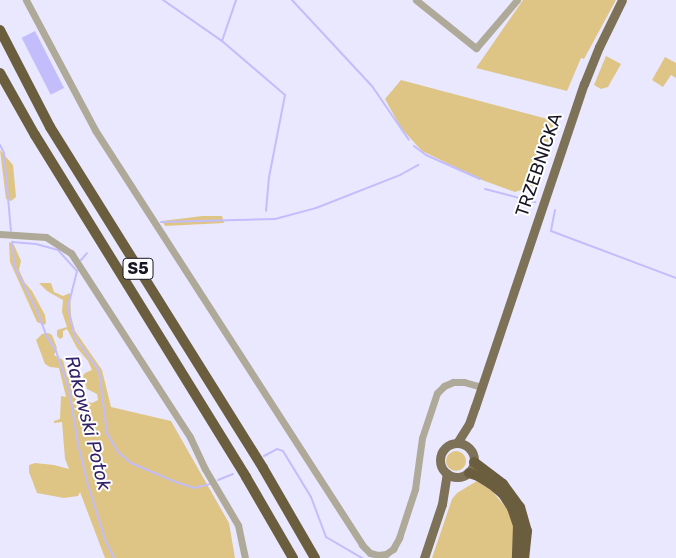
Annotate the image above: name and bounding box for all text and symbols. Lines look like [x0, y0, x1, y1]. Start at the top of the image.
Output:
street label: TRZEBNICKA [511, 110, 567, 220]
road number: S5 [122, 255, 154, 282]
water label: Rakowski Potok [60, 353, 116, 493]

